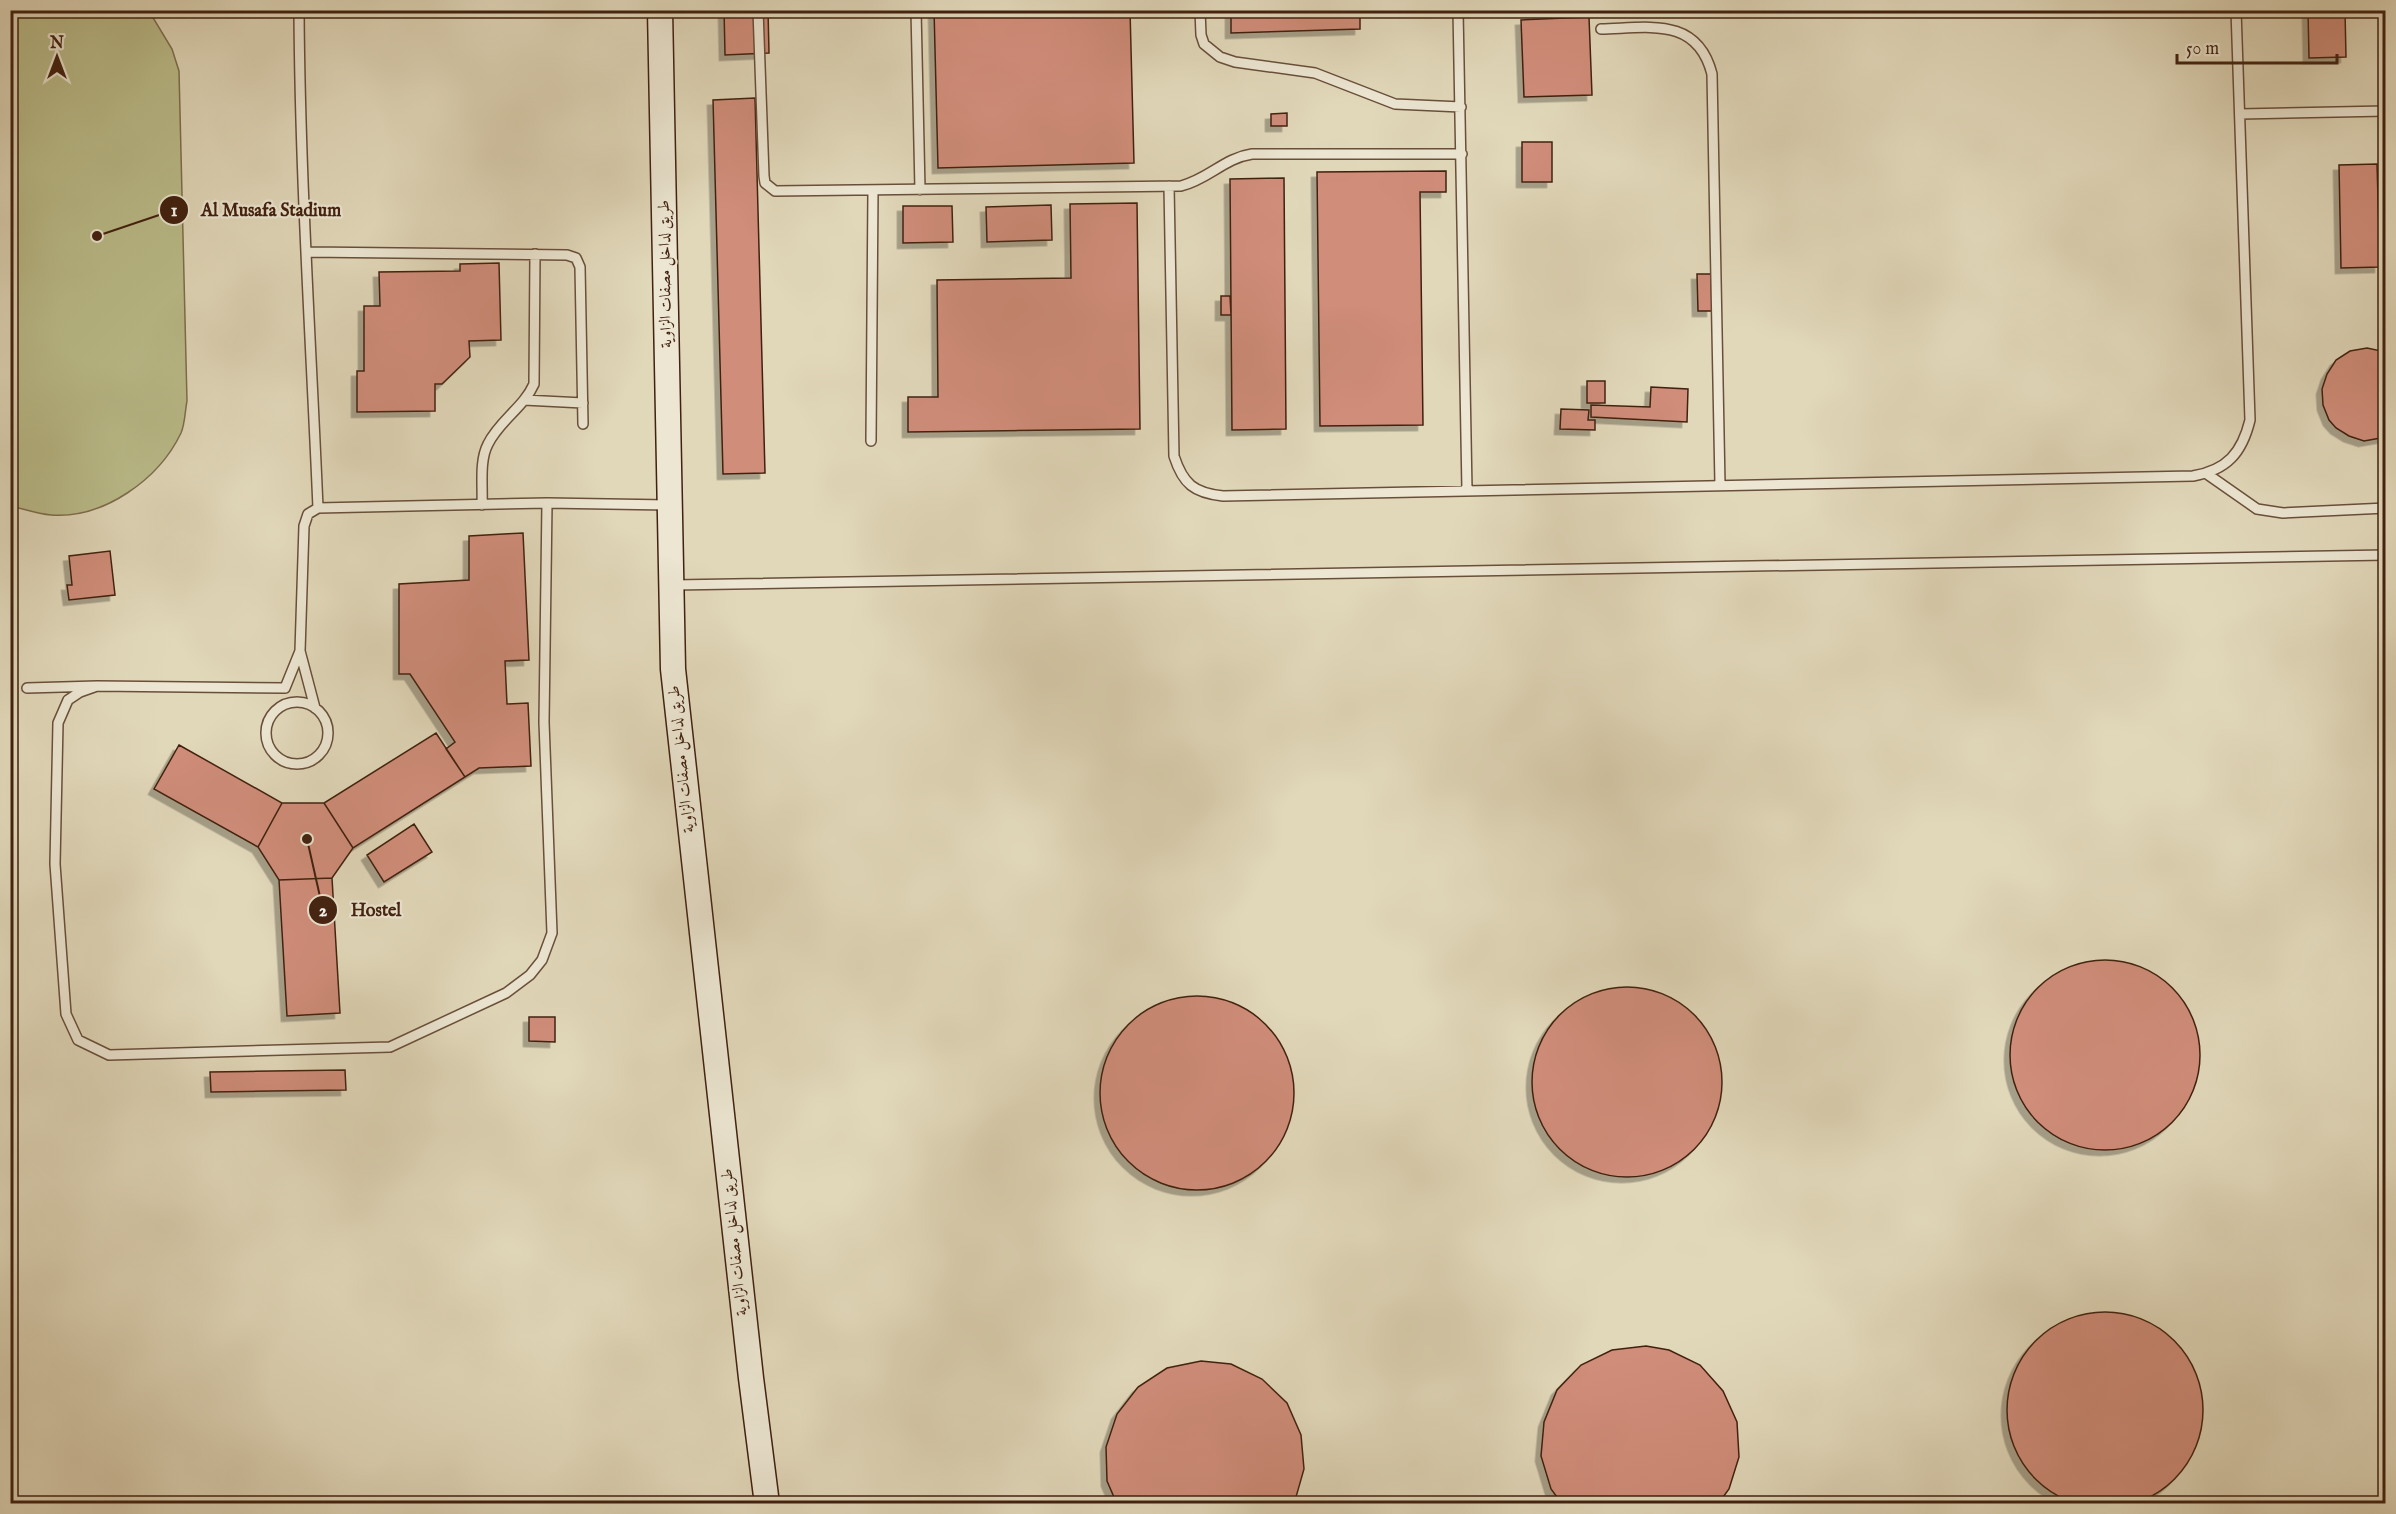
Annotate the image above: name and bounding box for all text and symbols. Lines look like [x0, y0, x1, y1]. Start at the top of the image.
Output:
north arrow [27, 27, 87, 87]
scale bar [2177, 27, 2338, 65]
text: N [49, 34, 64, 54]
text: 50 m [2186, 38, 2219, 61]
callout: Al Musafa Stadium [159, 192, 354, 228]
text: 1 [171, 200, 178, 223]
text: Al Musafa Stadium [200, 200, 341, 223]
street label: طريق لداخل مصفات الزاوية [655, 200, 677, 348]
street label: طريق لداخل مصفات الزاوية [664, 684, 700, 834]
callout: Hostel [308, 892, 413, 928]
text: 2 [319, 900, 328, 923]
text: Hostel [351, 900, 402, 923]
street label: طريق لداخل مصفات الزاوية [717, 1167, 753, 1317]

